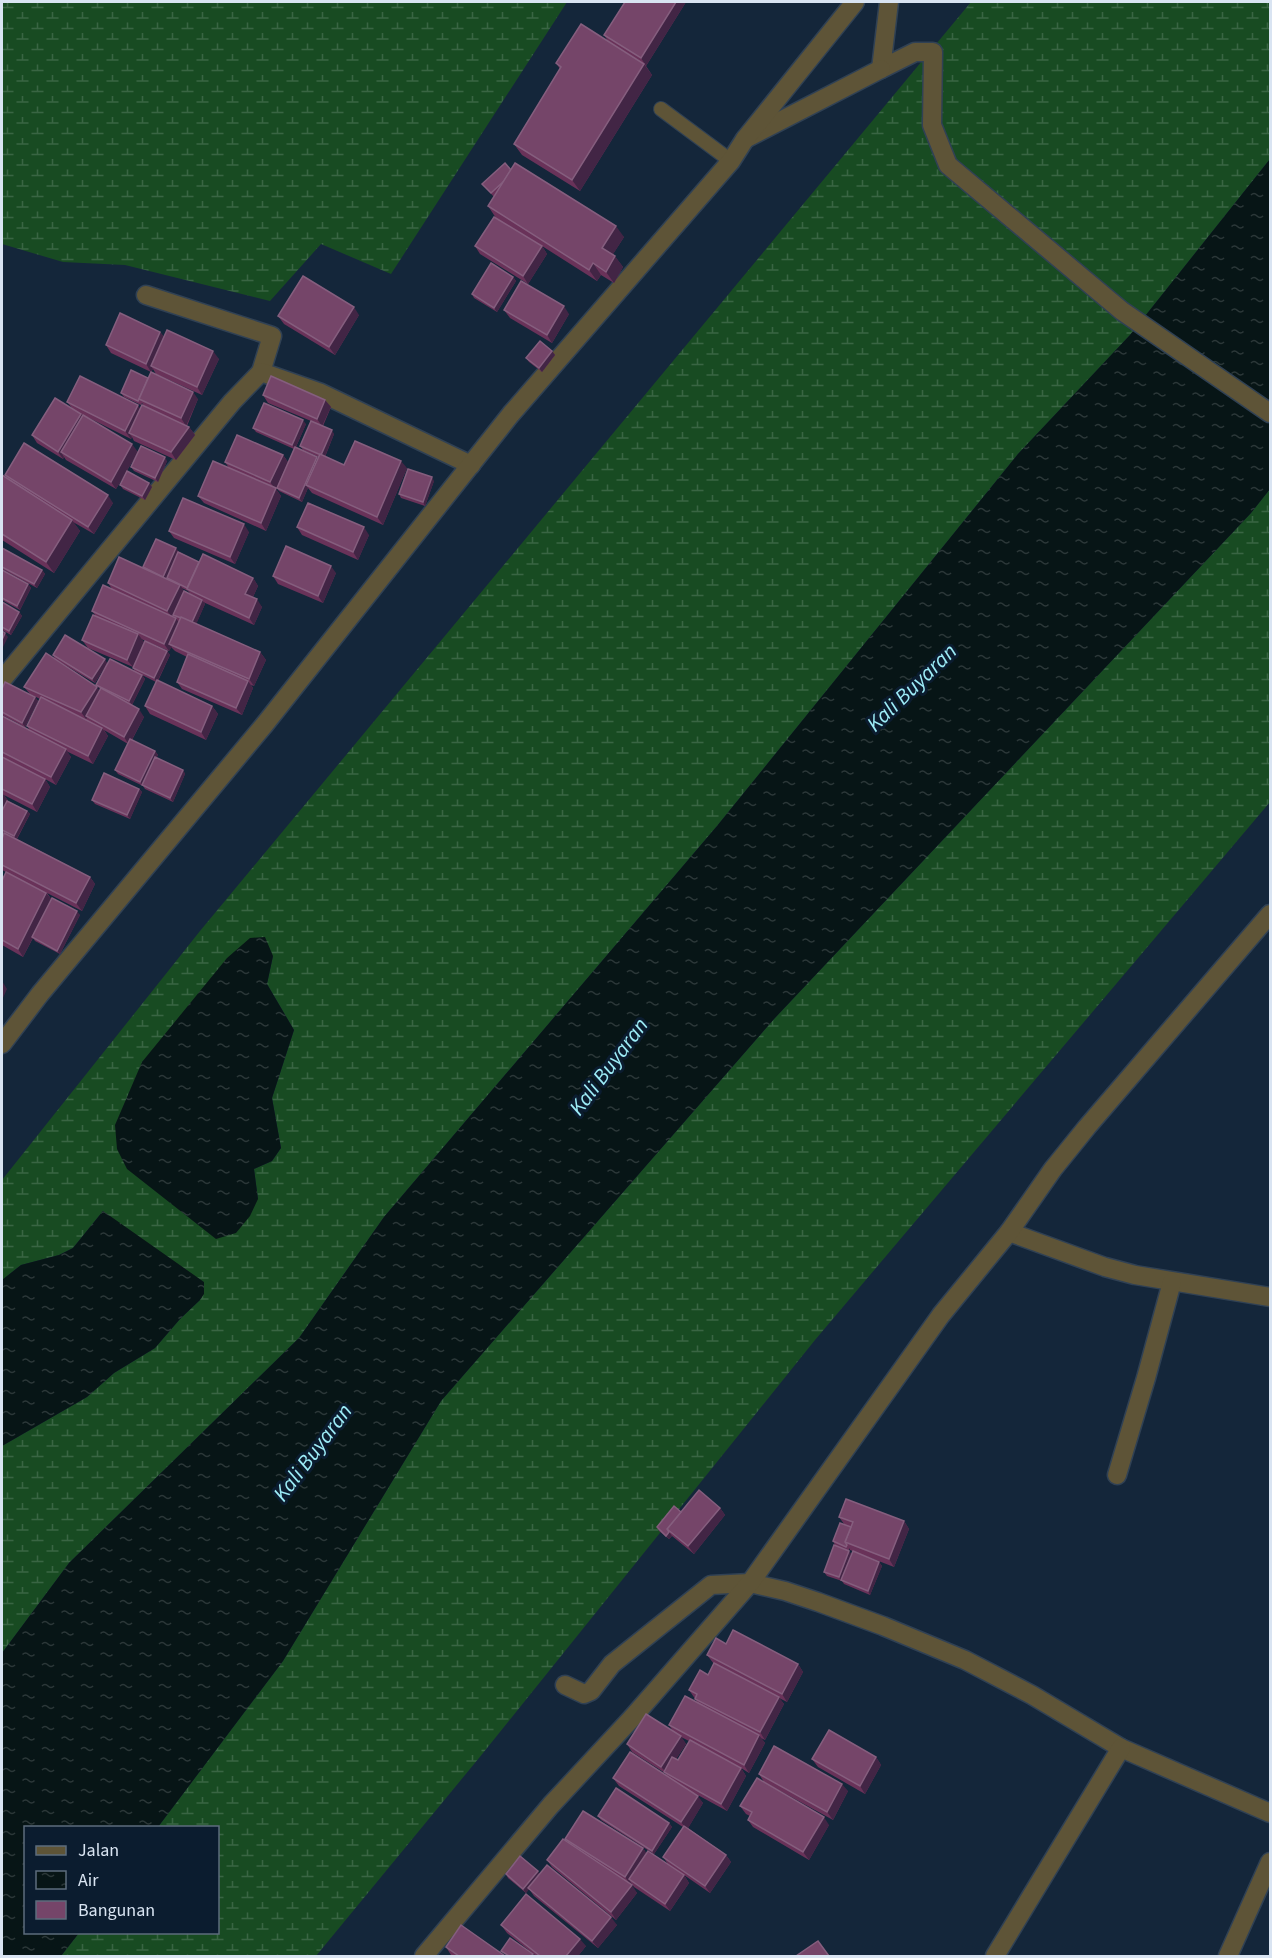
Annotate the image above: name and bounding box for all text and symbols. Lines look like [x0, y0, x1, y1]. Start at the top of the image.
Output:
water label: Kali Buyaran [859, 636, 964, 739]
water label: Kali Buyaran [561, 1011, 656, 1122]
water label: Kali Buyaran [265, 1397, 360, 1508]
legend [24, 1826, 219, 1934]
text: Jalan [78, 1838, 119, 1863]
text: Air [78, 1868, 99, 1893]
text: Bangunan [78, 1898, 155, 1923]

